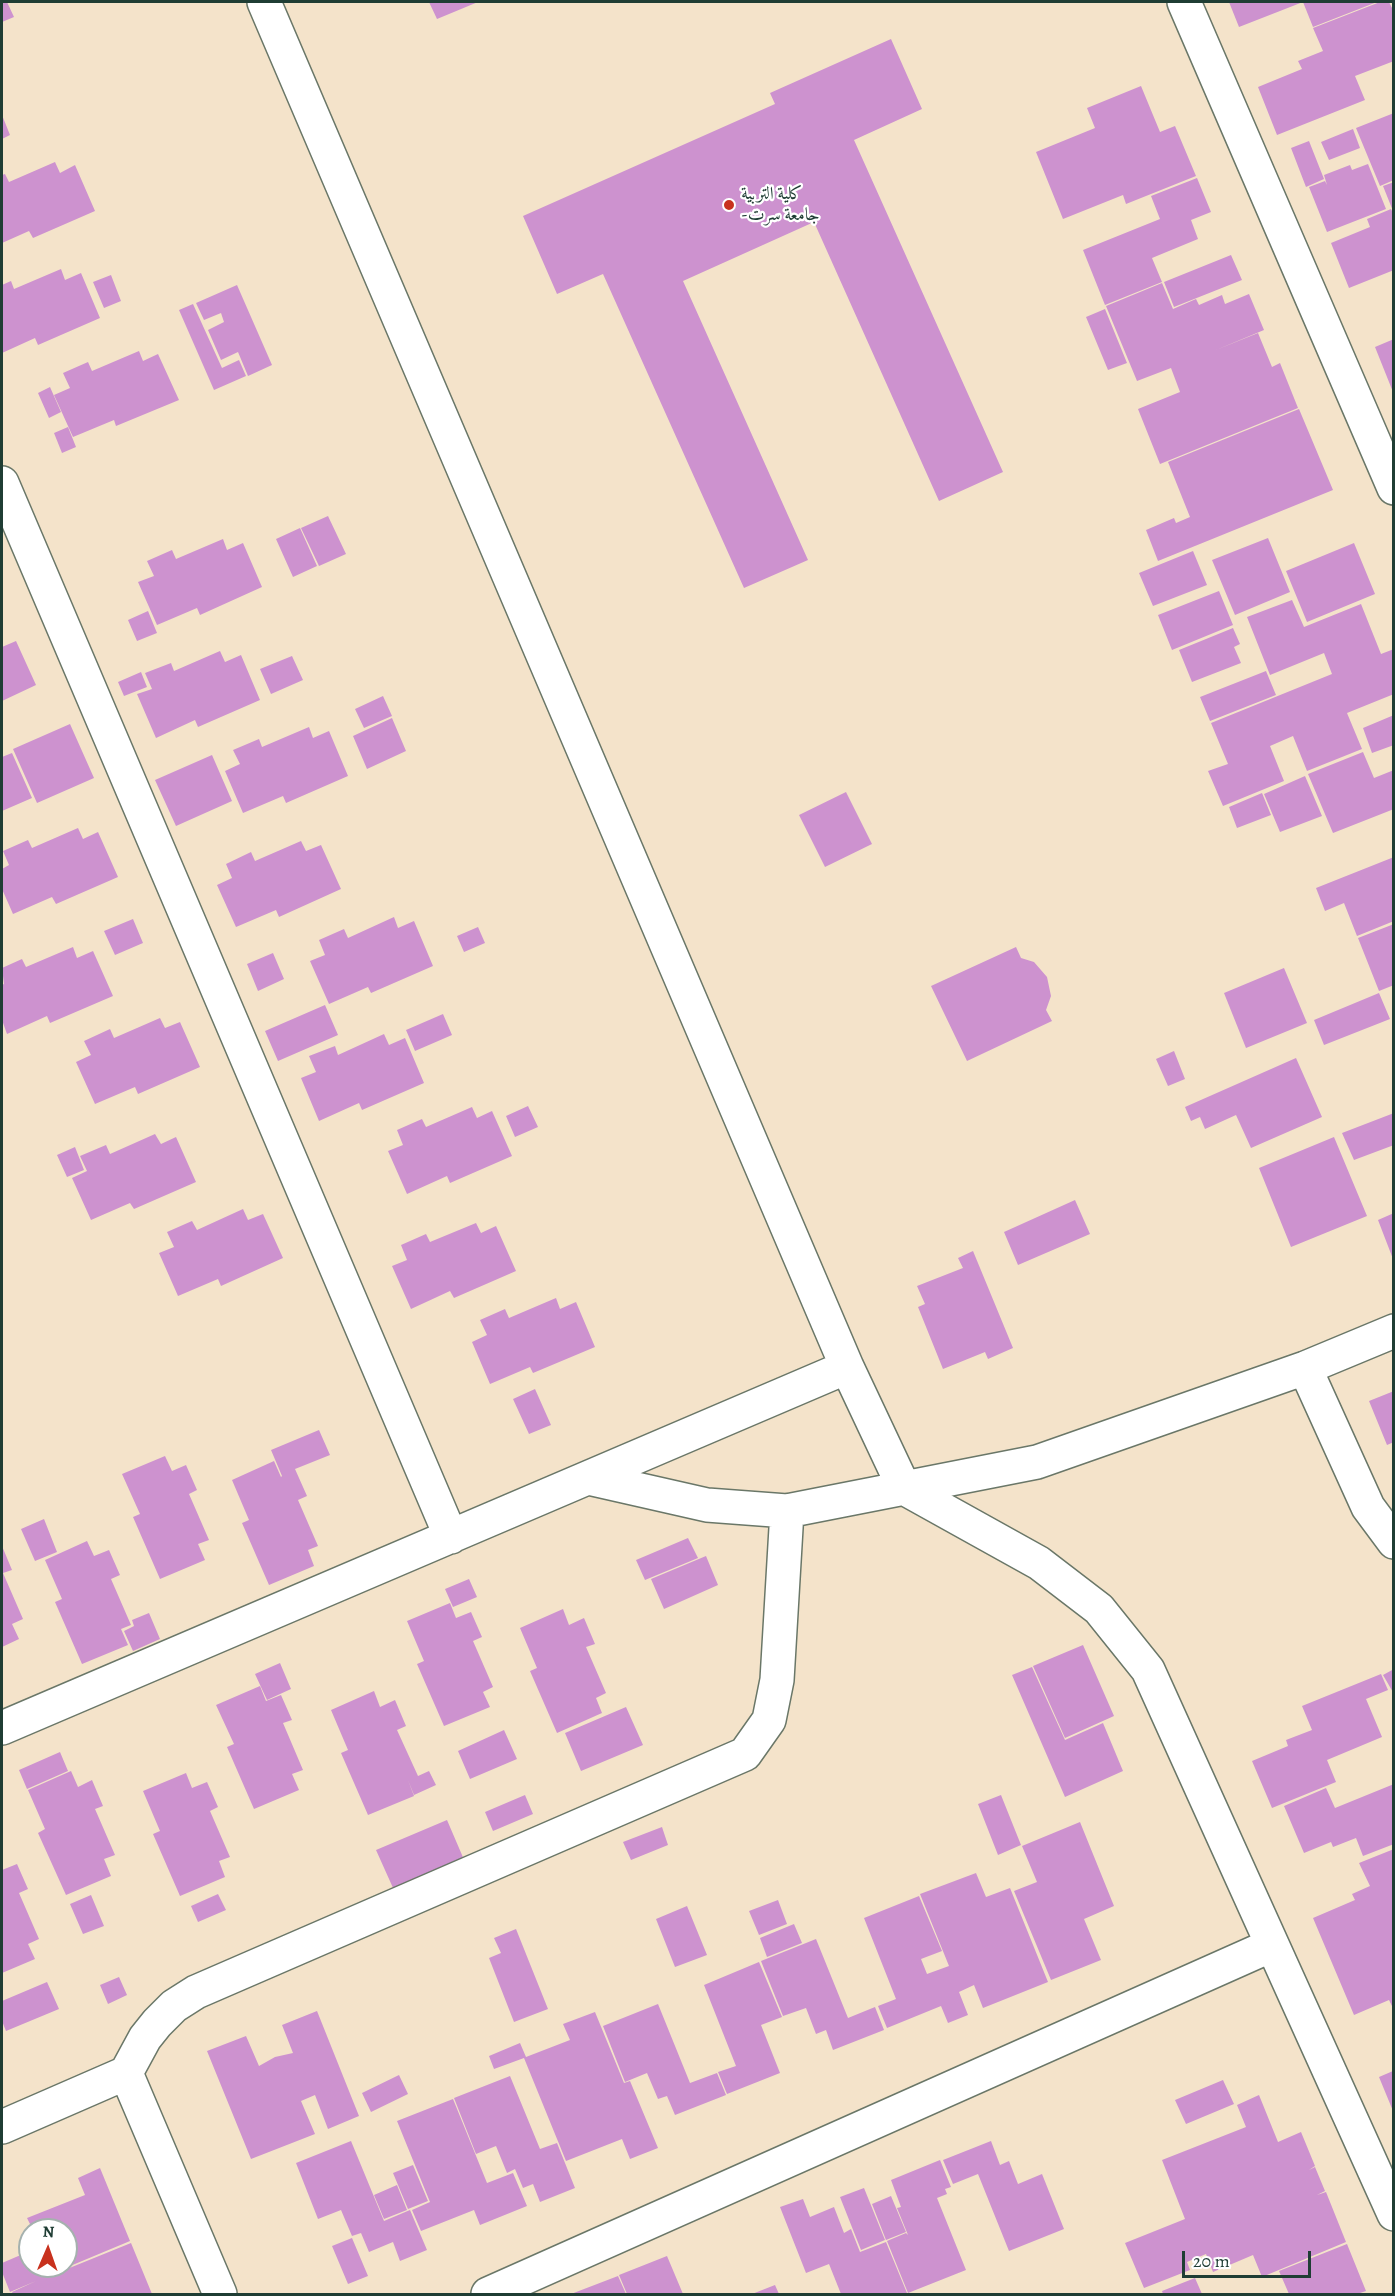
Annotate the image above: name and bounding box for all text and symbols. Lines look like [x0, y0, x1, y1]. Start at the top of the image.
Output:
place label: كلية التربية -جامعة سرت [741, 184, 820, 226]
marker: كلية التربية -جامعة سرت [722, 198, 736, 212]
north arrow [18, 2218, 78, 2278]
text: N [42, 2221, 55, 2243]
scale bar [1185, 2239, 1314, 2277]
text: 20 m [1193, 2249, 1230, 2273]

